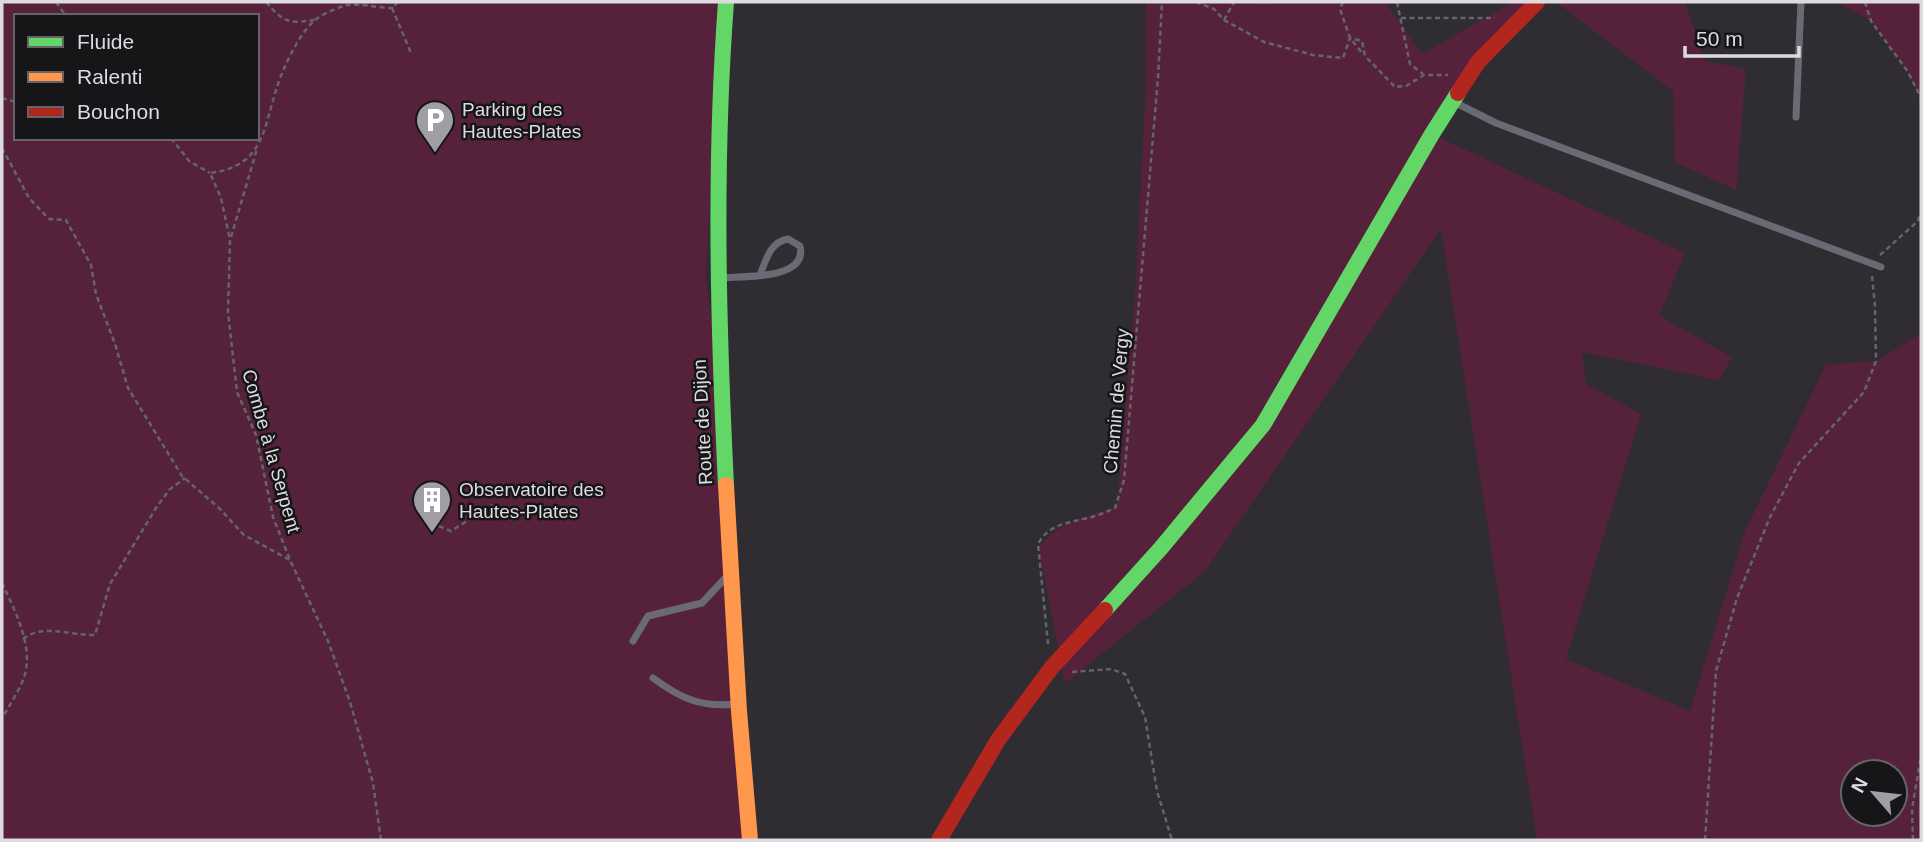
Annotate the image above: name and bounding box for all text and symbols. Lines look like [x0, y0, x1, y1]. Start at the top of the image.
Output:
legend [14, 14, 259, 140]
scale bar [1685, 14, 1799, 58]
text: 50 m [1696, 27, 1743, 50]
text: Fluide [77, 30, 134, 53]
text: Ralenti [77, 65, 142, 88]
parking icon: Parking des Hautes-Plates [414, 99, 456, 154]
place label: Parking des Hautes-Plates [462, 99, 581, 142]
text: Bouchon [77, 100, 160, 123]
street label: Chemin de Vergy [1100, 327, 1133, 475]
street label: Route de Dijon [689, 359, 716, 485]
street label: Combe à la Serpent [238, 367, 305, 536]
building icon: Observatoire des Hautes-Plates [411, 479, 453, 534]
place label: Observatoire des Hautes-Plates [459, 479, 604, 522]
north arrow [1839, 758, 1909, 828]
text: N [1847, 774, 1872, 796]

